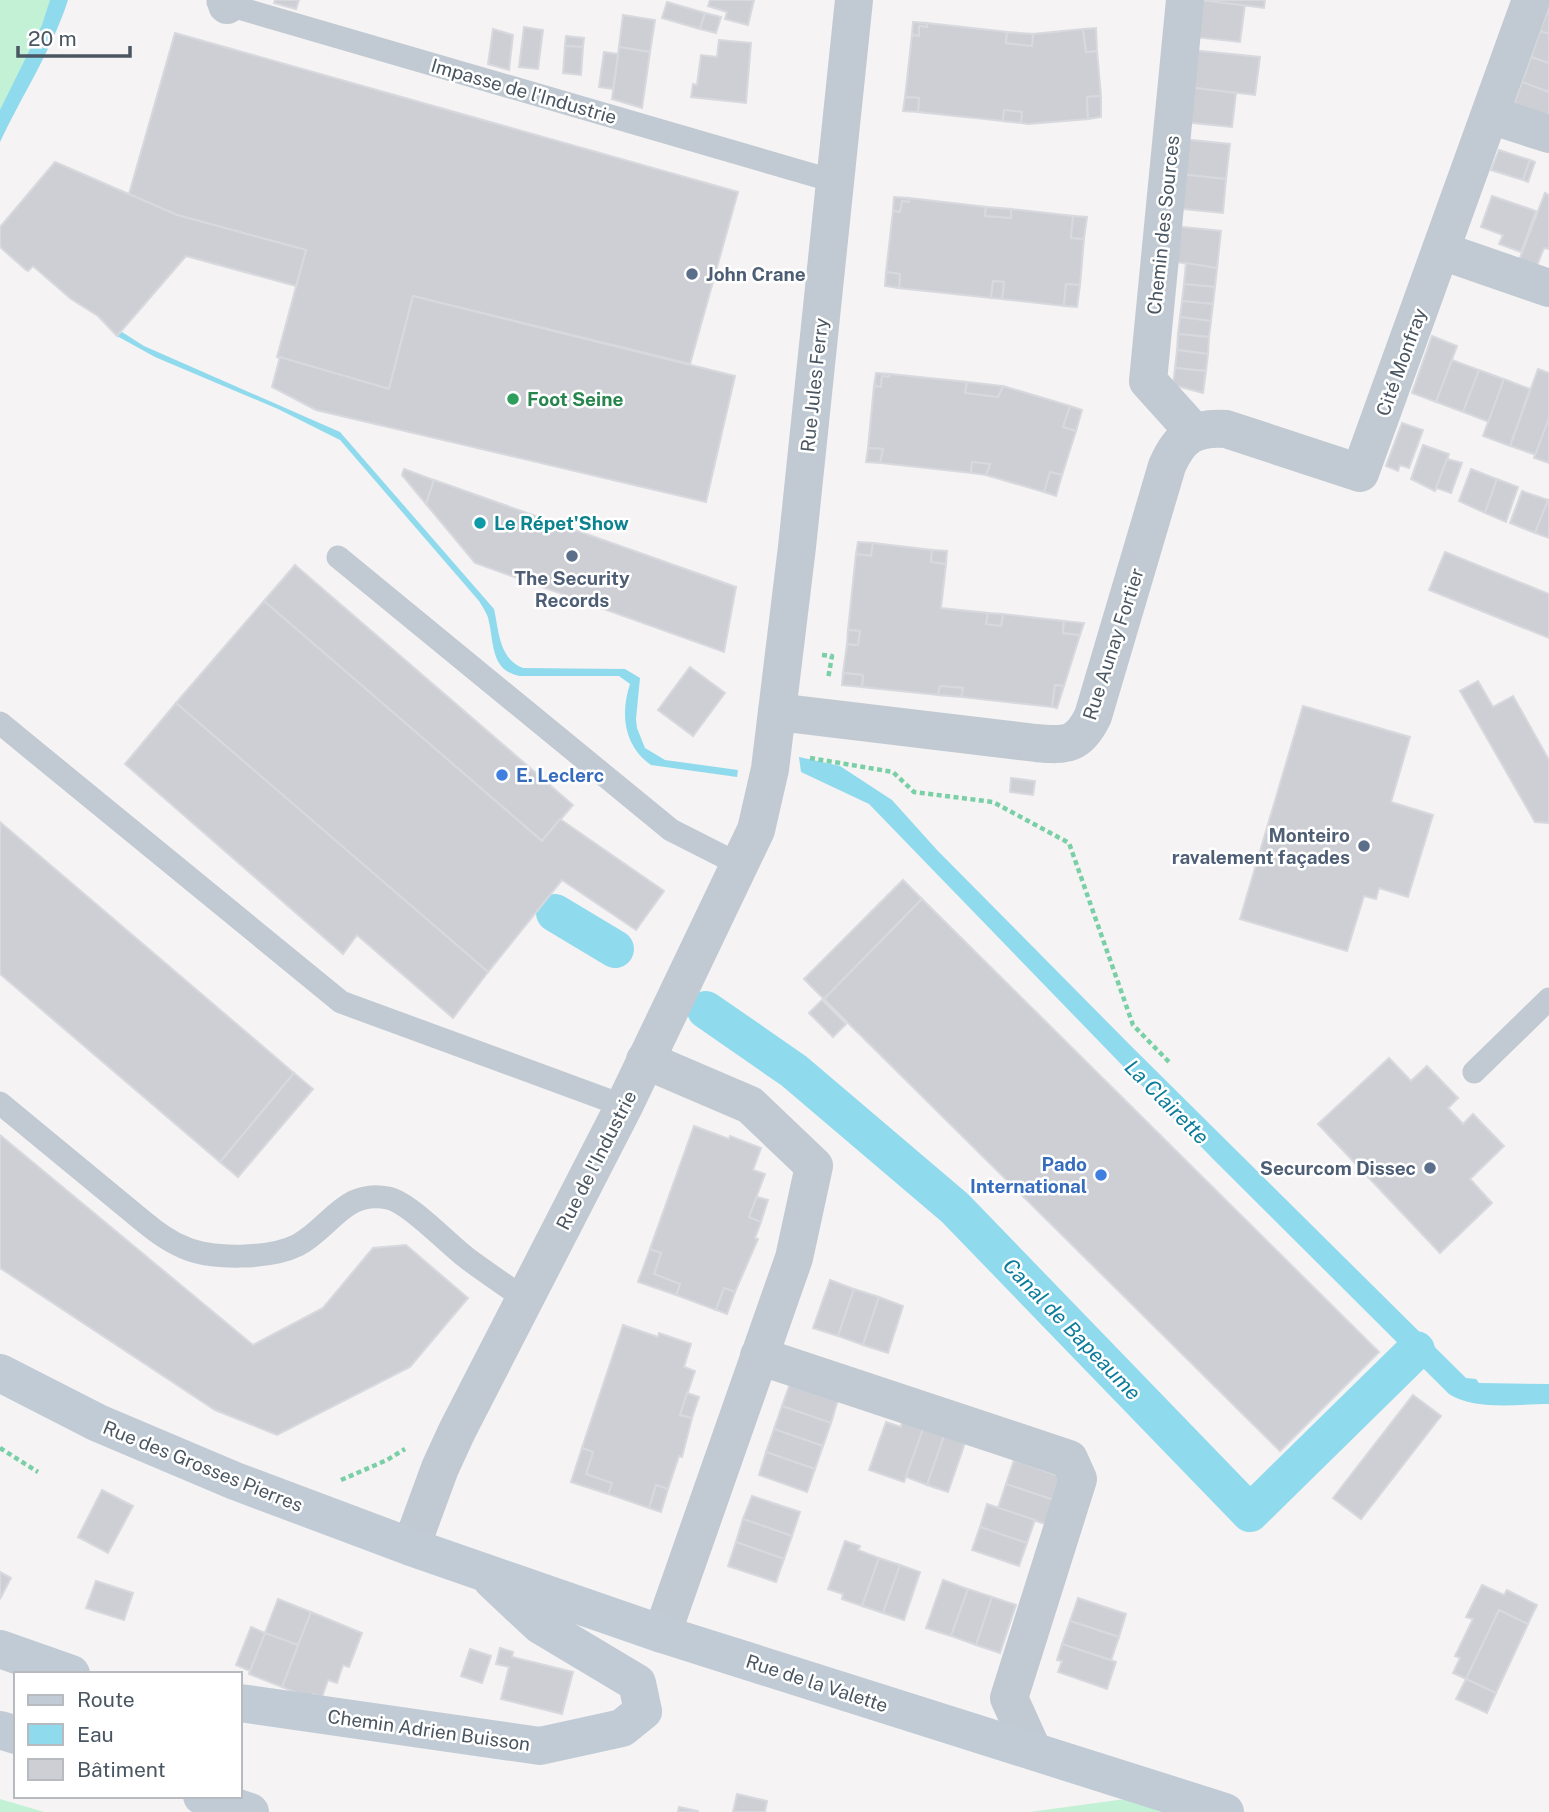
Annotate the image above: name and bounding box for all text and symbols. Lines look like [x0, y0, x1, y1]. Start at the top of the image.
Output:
scale bar [18, 14, 130, 58]
text: 20 m [28, 26, 77, 51]
street label: Impasse de l'Industrie [429, 54, 619, 128]
street label: Chemin des Sources [1143, 134, 1183, 316]
place label: John Crane [706, 263, 806, 285]
marker: John Crane [684, 266, 700, 282]
street label: Cité Monfray [1371, 305, 1431, 419]
street label: Rue Jules Ferry [796, 317, 832, 453]
place label: Foot Seine [527, 388, 623, 410]
marker: Foot Seine [505, 391, 521, 407]
place label: Le Répet'Show [494, 512, 629, 534]
marker: Le Répet'Show [472, 515, 488, 531]
marker: The Security Records [564, 548, 580, 564]
street label: Rue Aunay Fortier [1078, 565, 1148, 723]
place label: The Security Records [514, 567, 630, 611]
place label: E. Leclerc [516, 764, 604, 786]
marker: E. Leclerc [494, 767, 510, 783]
place label: Monteiro ravalement façades [1172, 824, 1350, 868]
marker: Monteiro ravalement façades [1356, 838, 1372, 854]
water label: La Clairette [1120, 1055, 1214, 1149]
street label: Rue de l'Industrie [551, 1087, 641, 1233]
place label: Pado International [970, 1153, 1087, 1197]
place label: Securcom Dissec [1260, 1157, 1416, 1179]
marker: Securcom Dissec [1422, 1160, 1438, 1176]
marker: Pado International [1093, 1167, 1109, 1183]
water label: Canal de Bapeaume [998, 1253, 1146, 1405]
street label: Rue des Grosses Pierres [100, 1416, 306, 1516]
street label: Rue de la Valette [743, 1650, 891, 1716]
legend [14, 1672, 242, 1798]
text: Route [77, 1687, 135, 1712]
street label: Chemin Adrien Buisson [326, 1705, 532, 1755]
text: Eau [77, 1722, 114, 1747]
text: Bâtiment [77, 1757, 166, 1782]

